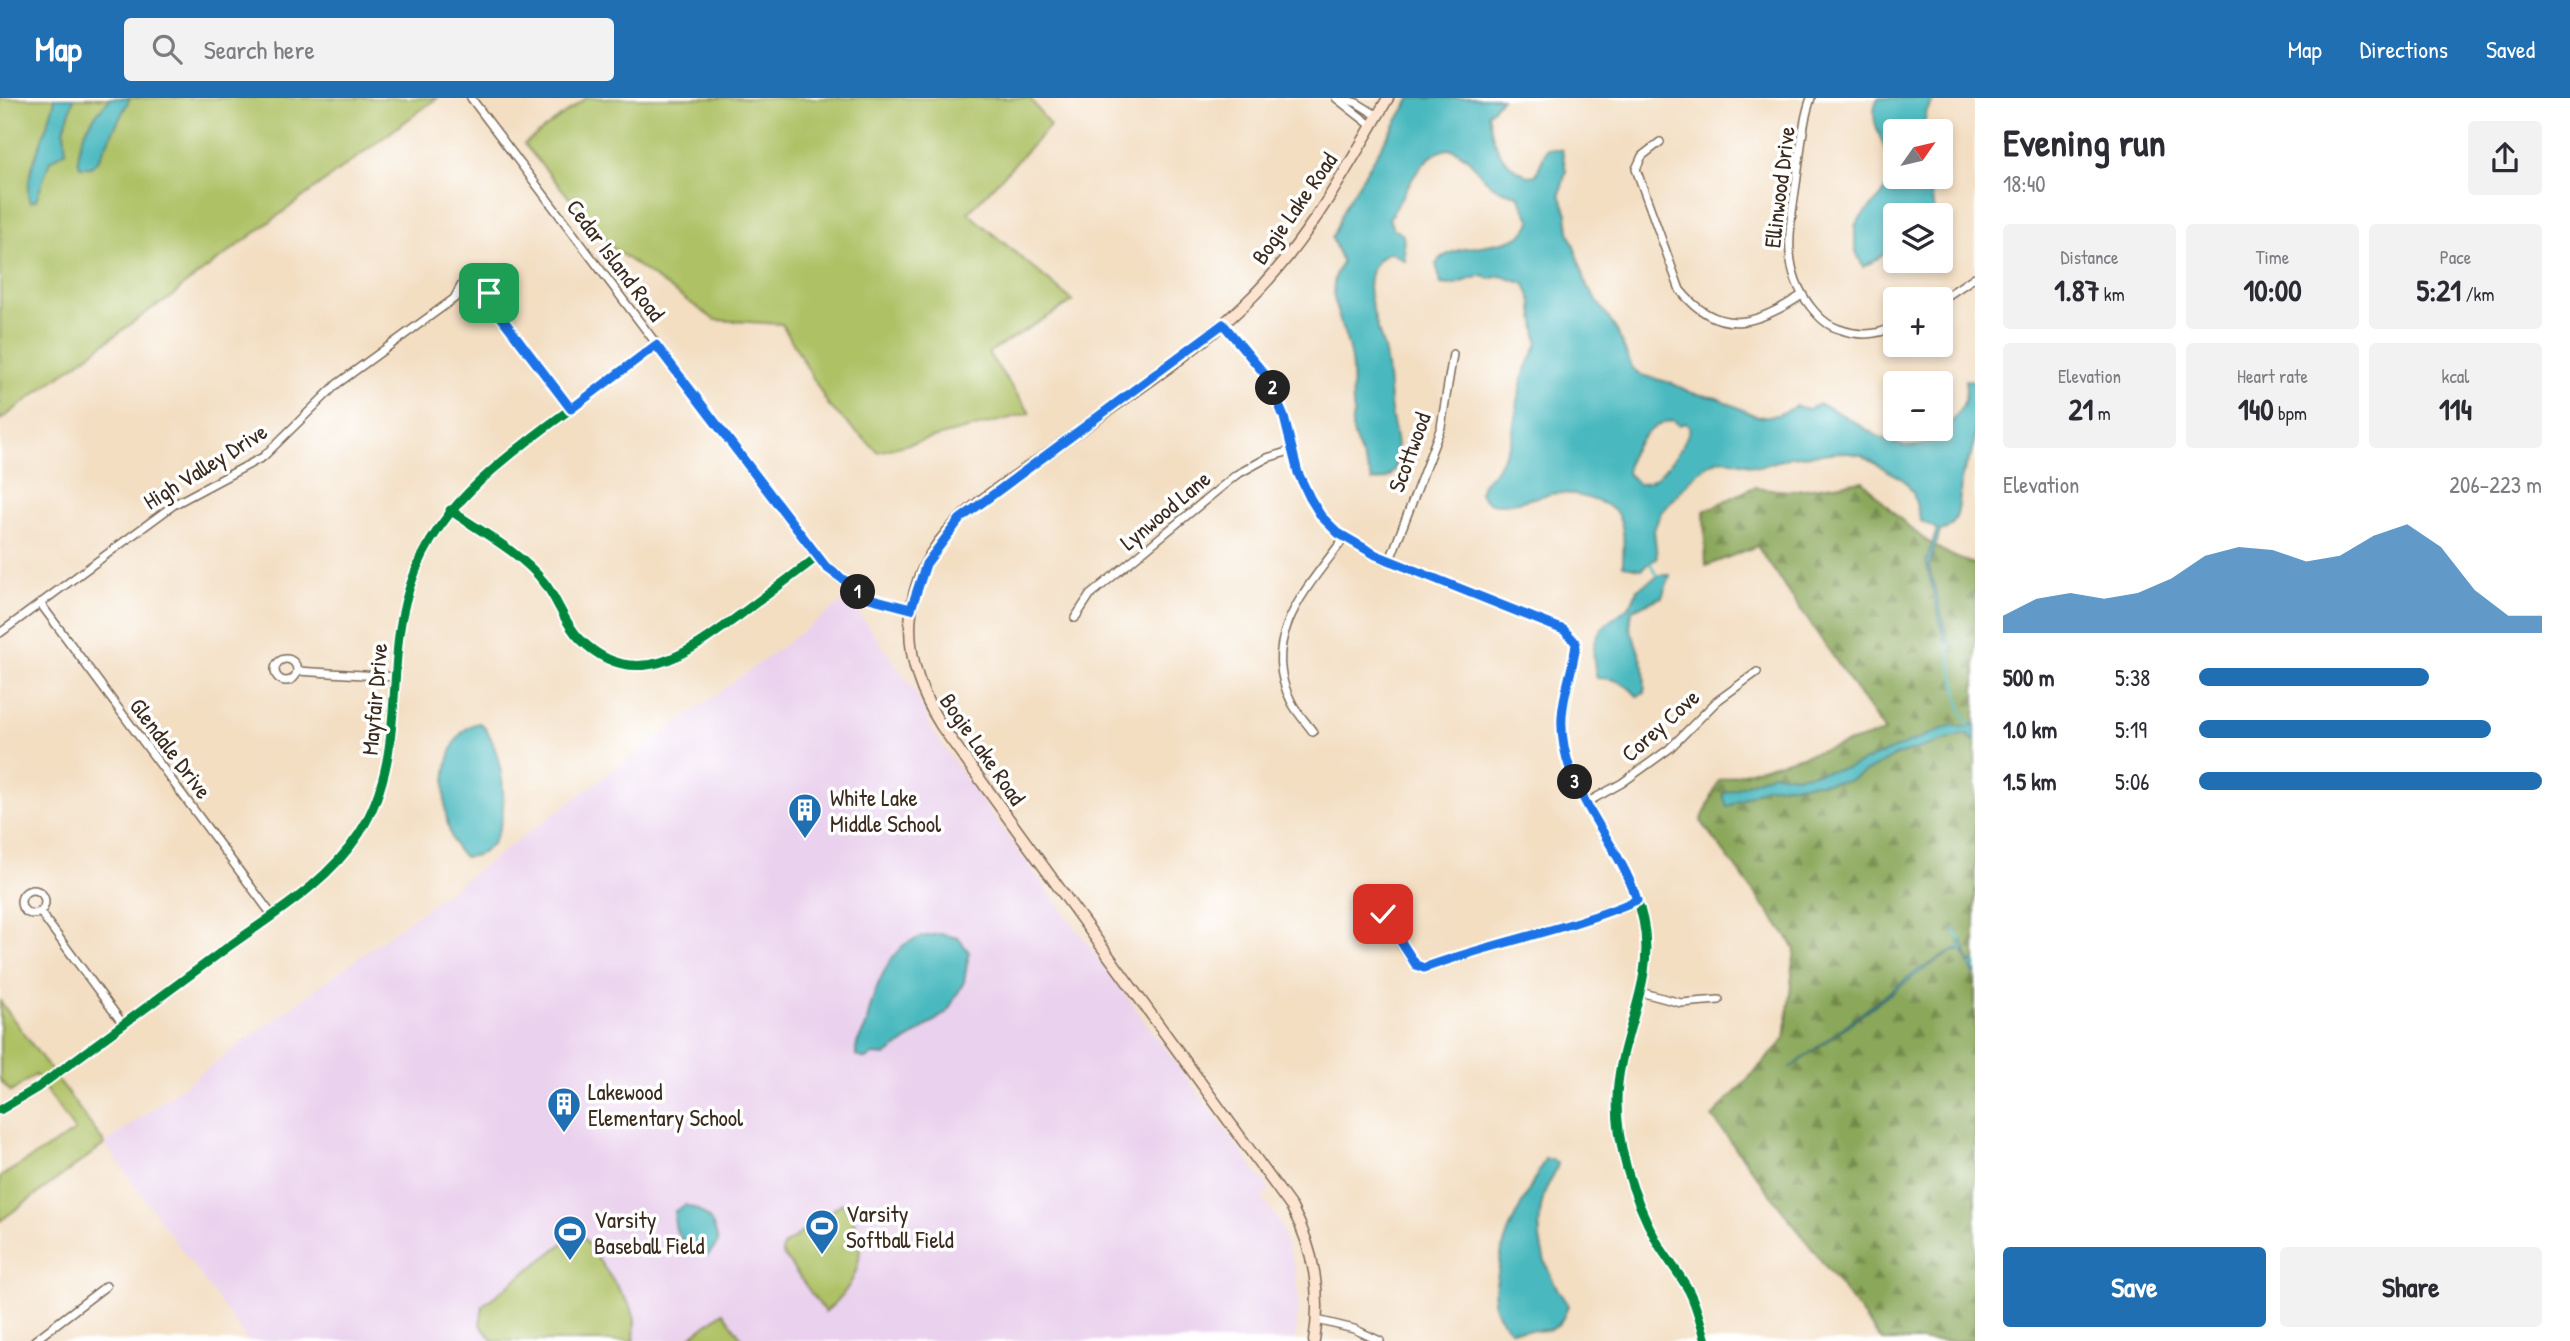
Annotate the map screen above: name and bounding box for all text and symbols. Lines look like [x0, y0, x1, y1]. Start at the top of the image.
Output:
search box [124, 18, 614, 81]
text: Map [35, 27, 82, 71]
icon: search [148, 30, 186, 68]
text: Search here [204, 32, 315, 67]
text: Map [2288, 33, 2322, 65]
text: Directions [2360, 33, 2448, 65]
text: Saved [2486, 33, 2535, 65]
text: Evening run [2003, 116, 2166, 168]
north arrow [1883, 119, 1953, 189]
map controls [1883, 119, 1953, 441]
button: share [2468, 121, 2542, 195]
street label: Ellinwood Drive [1756, 124, 1802, 250]
street label: Bogie Lake Road [1244, 146, 1344, 270]
text: 18:40 [2003, 168, 2046, 199]
street label: Cedar Island Road [560, 193, 672, 328]
button: layers [1883, 203, 1953, 273]
text: Distance [2060, 244, 2119, 270]
text: Time [2256, 244, 2289, 270]
text: Pace [2440, 244, 2471, 270]
pin [459, 263, 519, 323]
text: 1.87 [2054, 270, 2099, 310]
text: 10:00 [2243, 270, 2302, 310]
text: 5:21 [2417, 270, 2461, 310]
icon: arrive [470, 274, 508, 312]
text: km [2099, 281, 2125, 307]
text: /km [2461, 281, 2494, 307]
button: + [1883, 287, 1953, 357]
text: Elevation [2058, 363, 2121, 389]
text: Heart rate [2237, 363, 2308, 389]
text: kcal [2442, 363, 2469, 389]
pin: 2 [1256, 370, 1290, 406]
button: − [1883, 371, 1953, 441]
text: 2 [1268, 374, 1277, 400]
text: 21 [2068, 389, 2093, 429]
text: 140 [2238, 389, 2274, 429]
text: 114 [2439, 389, 2472, 429]
text: m [2093, 400, 2111, 426]
text: bpm [2274, 400, 2307, 426]
street label: Scottwood [1380, 408, 1438, 496]
street label: High Valley Drive [137, 416, 273, 516]
street label: Lynwood Lane [1113, 463, 1217, 557]
text: Elevation [2003, 469, 2079, 500]
text: 206–223 m [2449, 469, 2542, 500]
pin: 1 [840, 574, 876, 610]
text: 1 [854, 578, 861, 604]
street label: Mayfair Drive [354, 642, 394, 756]
text: 500 m [2003, 662, 2054, 693]
text: 5:38 [2115, 662, 2150, 693]
street label: Corey Cove [1614, 682, 1706, 768]
street label: Bogie Lake Road [933, 687, 1033, 811]
street label: Glendale Drive [123, 691, 219, 805]
text: 1.0 km [2003, 714, 2057, 745]
text: 5:19 [2115, 714, 2147, 745]
pin: 3 [1558, 764, 1592, 800]
text: 1.5 km [2003, 766, 2056, 797]
text: 5:06 [2115, 766, 2150, 797]
text: 3 [1570, 768, 1579, 794]
place label: White Lake Middle School [830, 782, 942, 839]
building icon: White Lake Middle School [786, 791, 824, 840]
pin [1353, 884, 1413, 944]
icon: check [1364, 895, 1402, 933]
place label: Lakewood Elementary School [588, 1076, 744, 1133]
building icon: Lakewood Elementary School [545, 1085, 583, 1134]
place label: Varsity Softball Field [846, 1198, 954, 1255]
place label: Varsity Baseball Field [594, 1204, 704, 1261]
sports icon: Varsity Softball Field [803, 1207, 841, 1256]
sports icon: Varsity Baseball Field [551, 1213, 589, 1262]
button: Save [2003, 1247, 2266, 1327]
button: Share [2280, 1247, 2542, 1327]

